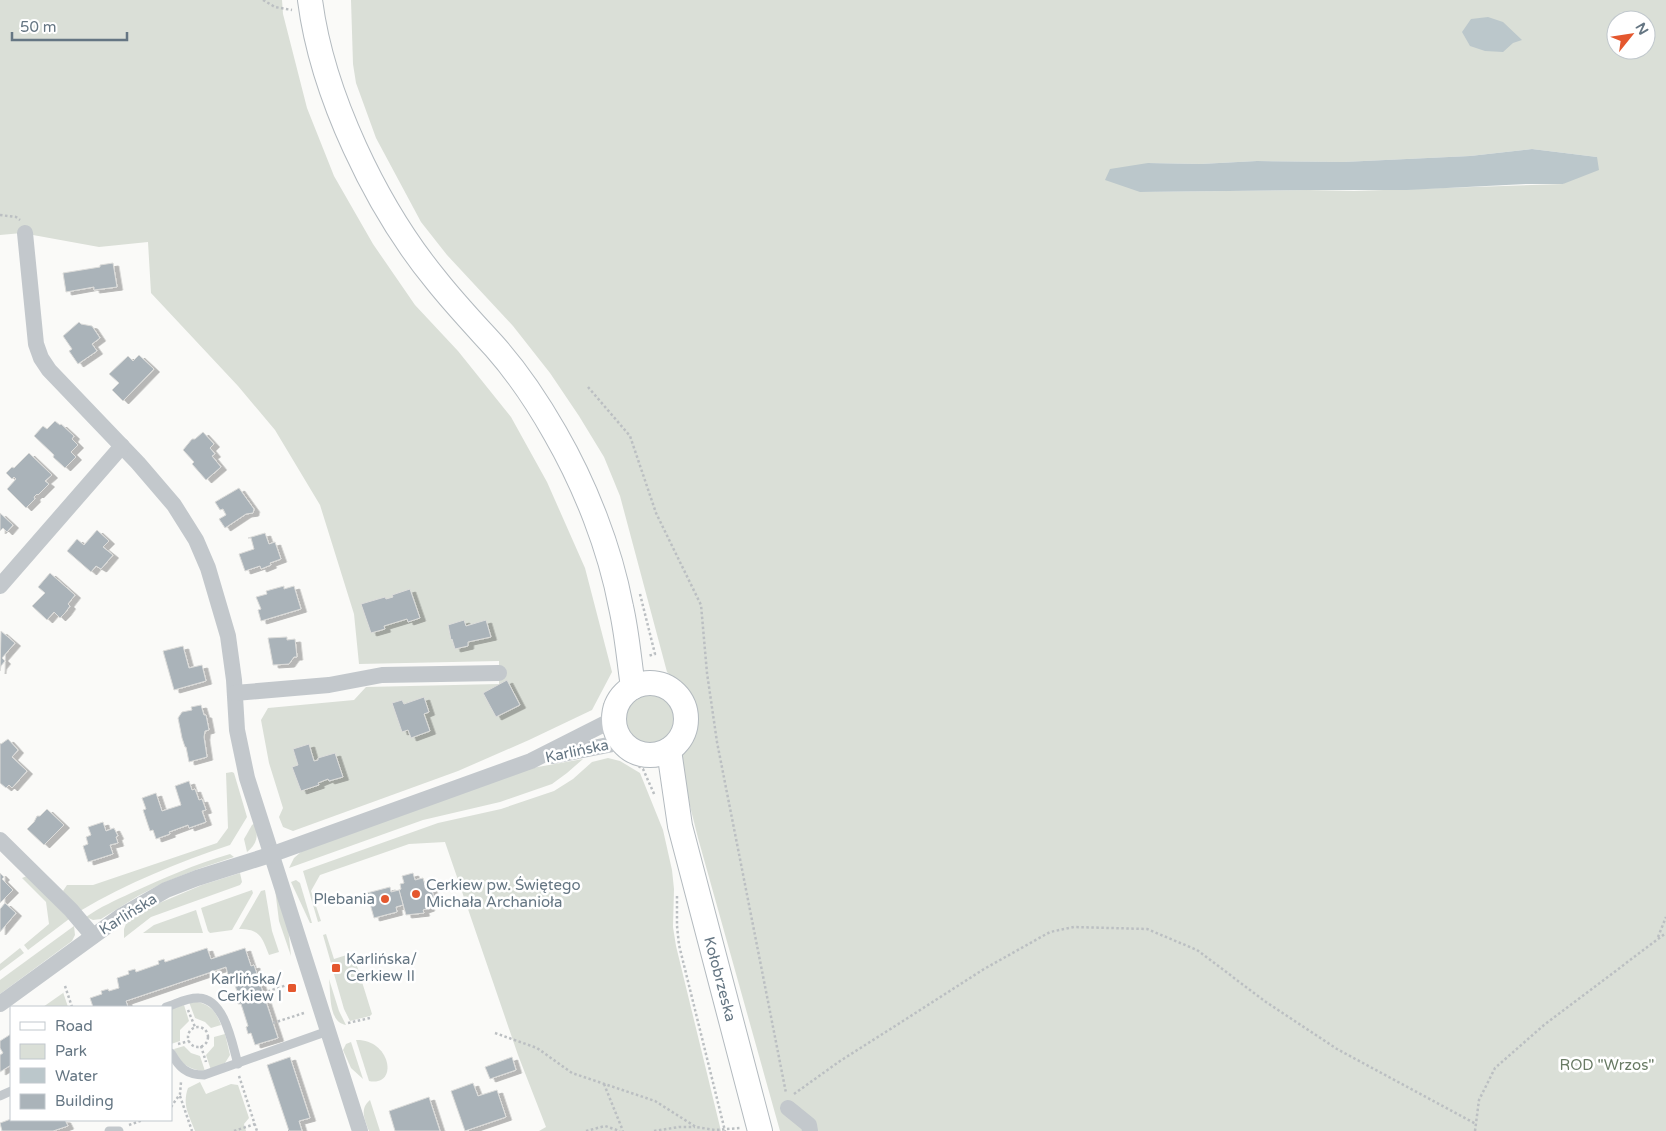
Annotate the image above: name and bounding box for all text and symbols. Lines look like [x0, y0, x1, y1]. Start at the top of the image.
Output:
scale bar [12, 10, 128, 42]
north arrow [1606, 10, 1656, 60]
text: 50 m [20, 18, 57, 36]
text: N [1632, 20, 1652, 38]
street label: Karlińska [544, 735, 610, 767]
place label: Cerkiew pw. Świętego Michała Archanioła [426, 876, 581, 911]
marker: Cerkiew pw. Świętego Michała Archanioła [410, 888, 422, 900]
street label: Karlińska [96, 889, 160, 939]
place label: Plebania [314, 890, 375, 908]
marker: Plebania [379, 893, 391, 905]
street label: Kołobrzeska [700, 935, 740, 1023]
place label: Karlińska/ Cerkiew II [346, 950, 417, 985]
marker: Karlińska/ Cerkiew II [330, 962, 342, 974]
place label: Karlińska/ Cerkiew I [211, 970, 282, 1005]
marker: Karlińska/ Cerkiew I [286, 982, 298, 994]
legend [10, 1006, 172, 1121]
text: Road [55, 1017, 93, 1035]
text: Park [55, 1042, 87, 1060]
park label: ROD "Wrzos" [1559, 1056, 1655, 1074]
text: Water [55, 1067, 98, 1085]
text: Building [55, 1092, 114, 1110]

